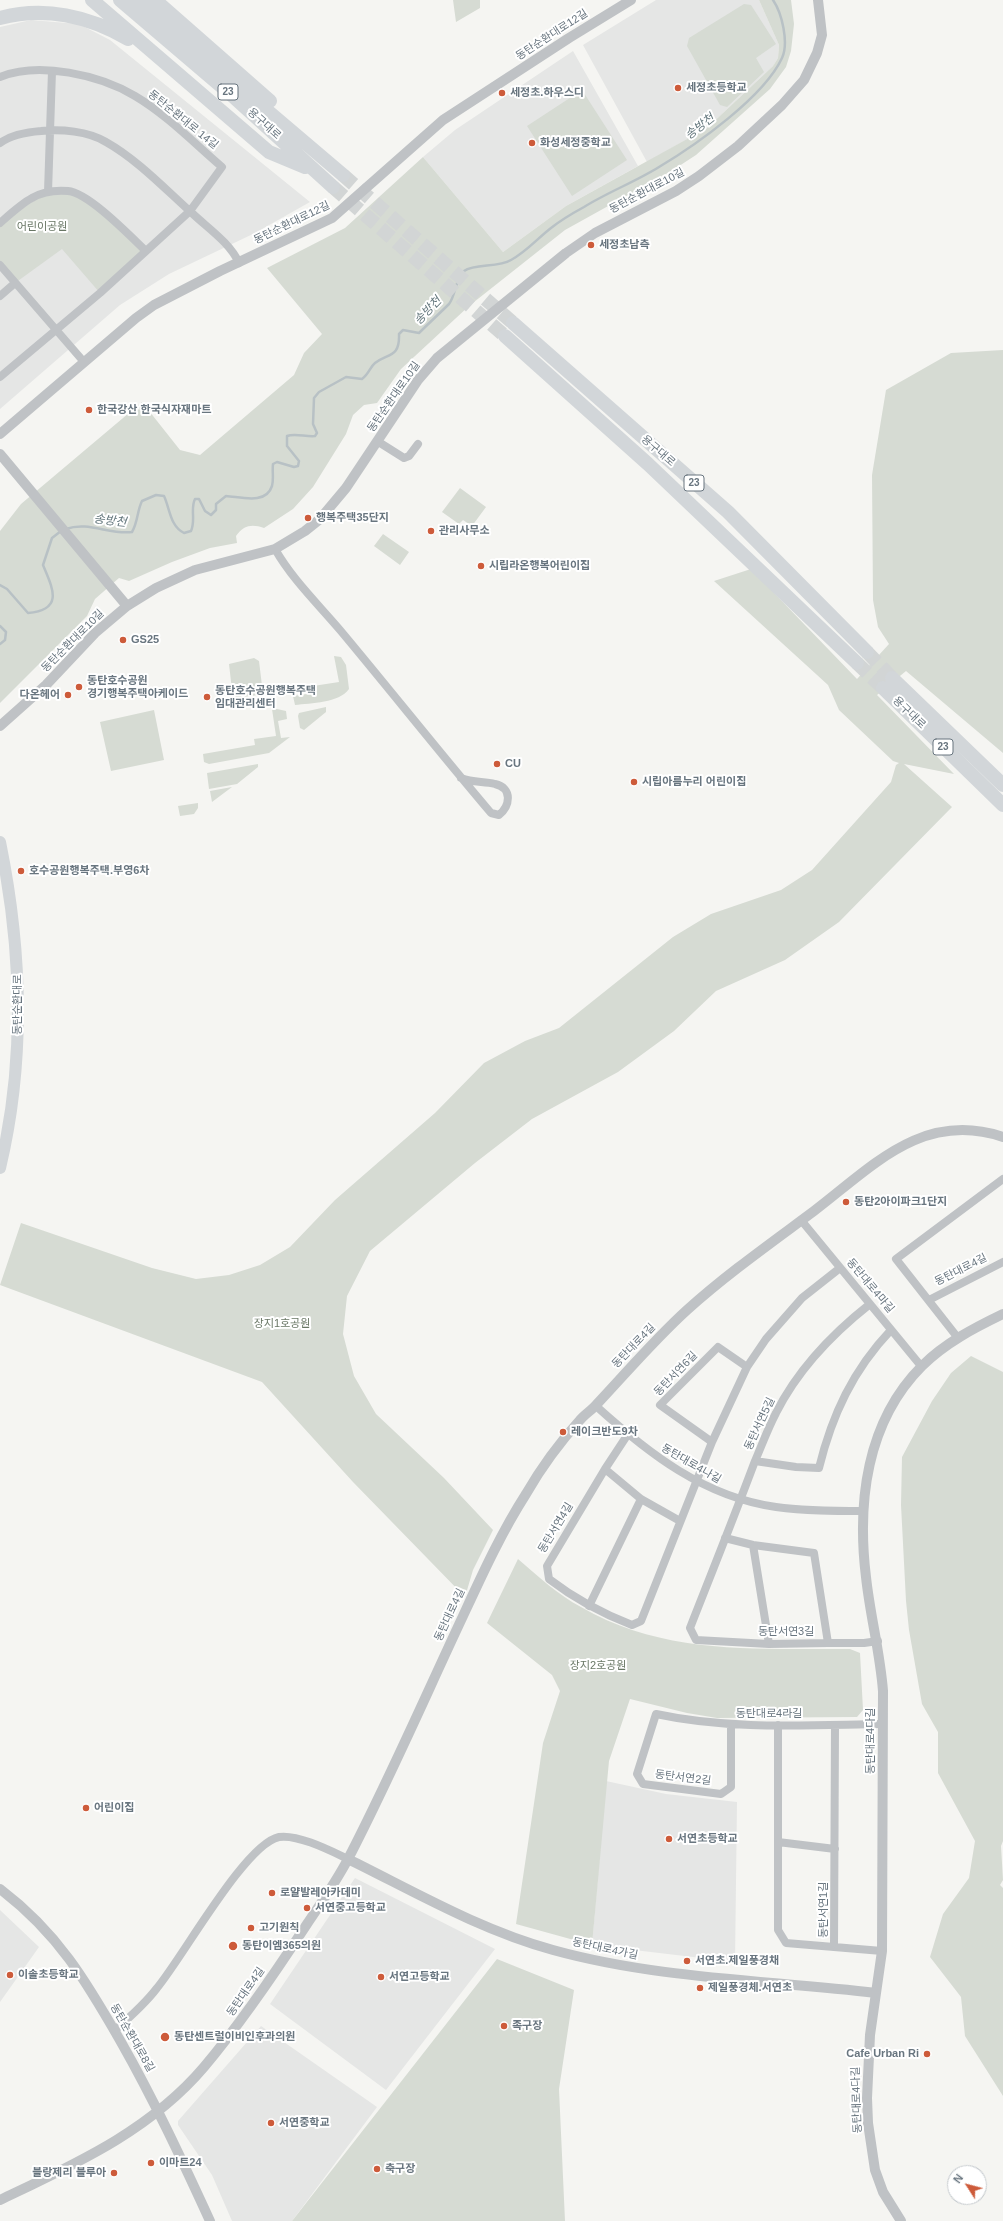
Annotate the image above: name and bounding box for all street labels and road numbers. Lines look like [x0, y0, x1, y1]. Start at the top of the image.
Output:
street label: 동탄순환대로12길 [514, 7, 590, 63]
road number: 23 [218, 84, 238, 100]
street label: 동탄순환대로 14길 [145, 88, 221, 152]
street label: 용구대로 [245, 106, 283, 142]
street label: 동탄순환대로10길 [607, 166, 687, 216]
street label: 동탄순환대로12길 [252, 199, 332, 247]
street label: 동탄순환대로10길 [365, 359, 423, 435]
street label: 용구대로 [638, 433, 678, 469]
road number: 23 [684, 475, 704, 491]
street label: 동탄순환대로10길 [39, 607, 107, 675]
street label: 용구대로 [890, 694, 928, 732]
road number: 23 [933, 739, 953, 755]
street label: 동탄순환대로 [11, 975, 25, 1035]
street label: 동탄대로4길 [933, 1251, 989, 1289]
street label: 동탄대로4마길 [843, 1256, 897, 1316]
street label: 동탄대로4길 [610, 1321, 658, 1371]
street label: 동탄서연6길 [652, 1349, 700, 1399]
street label: 동탄서연5길 [742, 1396, 778, 1452]
street label: 동탄대로4나길 [659, 1442, 723, 1486]
street label: 동탄서연4길 [536, 1500, 576, 1556]
street label: 동탄대로4길 [432, 1587, 468, 1643]
street label: 동탄서연3길 [758, 1625, 814, 1639]
street label: 동탄대로4라길 [736, 1707, 802, 1721]
street label: 동탄대로4다길 [864, 1708, 878, 1774]
street label: 동탄서연2길 [654, 1768, 712, 1788]
street label: 동탄서연1길 [817, 1882, 831, 1938]
street label: 동탄대로4가길 [571, 1936, 639, 1962]
street label: 동탄대로4길 [224, 1965, 268, 2019]
street label: 동탄순환대로8길 [107, 2001, 157, 2075]
street label: 동탄대로4다길 [849, 2066, 865, 2134]

